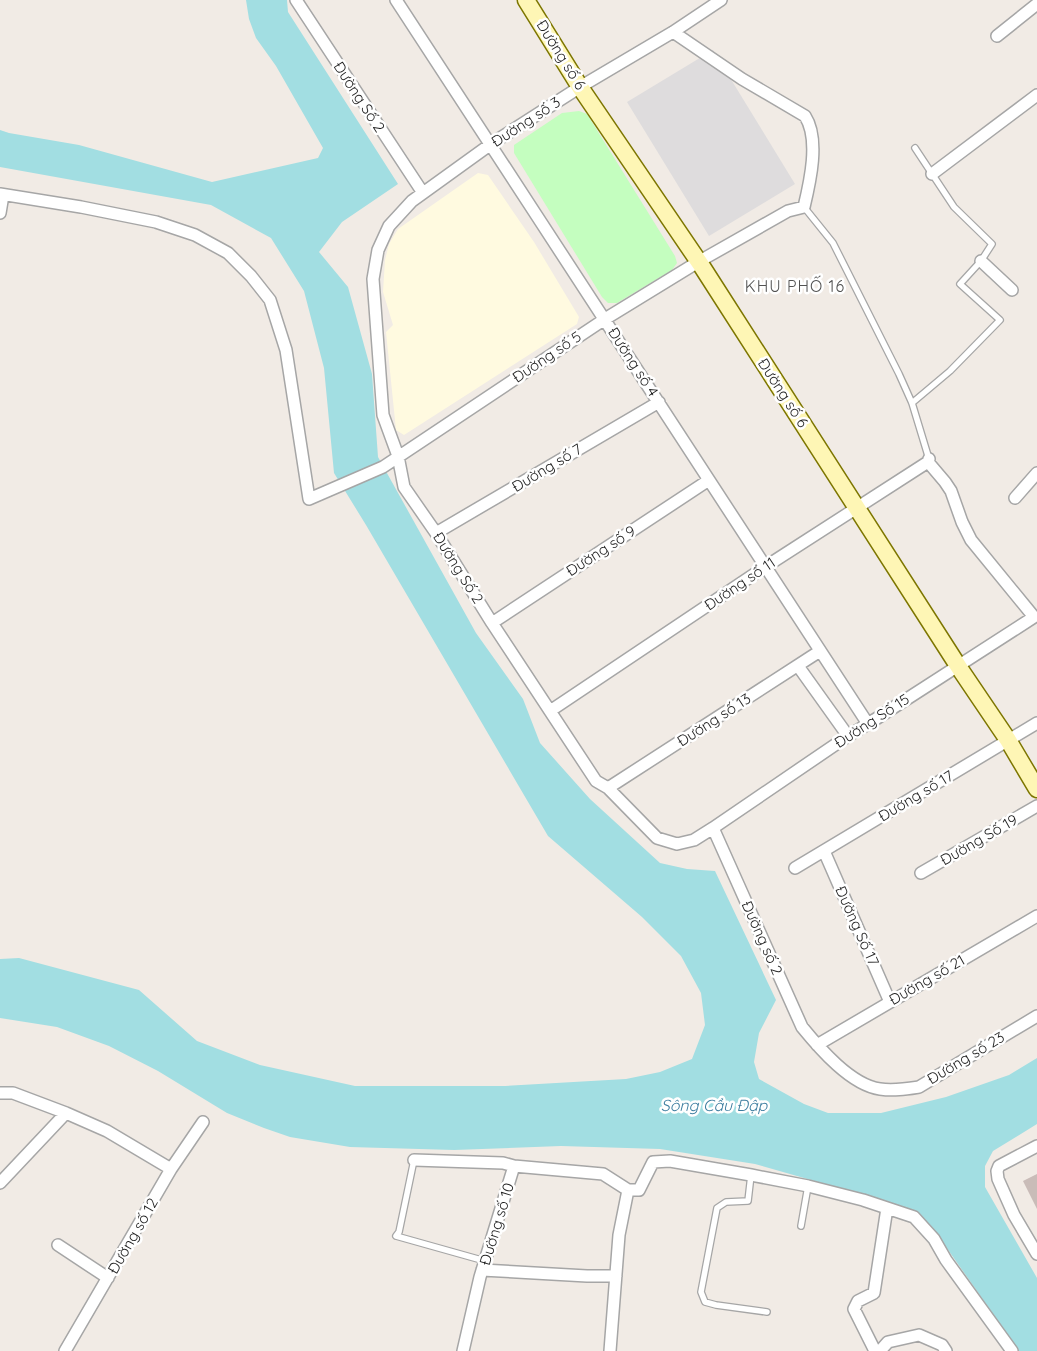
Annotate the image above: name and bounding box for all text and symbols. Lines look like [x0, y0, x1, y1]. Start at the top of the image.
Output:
street label: Đường số 6 [532, 16, 590, 93]
street label: Đường Số 2 [330, 58, 389, 136]
street label: Đường số 3 [488, 92, 564, 151]
district label: KHU PHỐ 16 [745, 275, 845, 296]
street label: Đường số 4 [604, 324, 663, 400]
street label: Đường số 5 [509, 327, 585, 387]
street label: Đường số 6 [754, 355, 813, 431]
street label: Đường số 7 [508, 439, 585, 496]
street label: Đường số 9 [562, 521, 639, 580]
street label: Đường Số 2 [429, 529, 488, 607]
street label: Đường số 11 [701, 553, 779, 614]
street label: Đường số 13 [673, 689, 754, 750]
street label: Đường Số 15 [831, 689, 913, 752]
street label: Đường số 17 [875, 766, 957, 825]
street label: Đường Số 19 [937, 810, 1021, 869]
street label: Đường Số 17 [831, 883, 884, 969]
street label: Đường số 2 [738, 898, 787, 978]
street label: Đường số 21 [885, 950, 968, 1009]
street label: Đường số 23 [924, 1027, 1008, 1088]
water label: Sông Cầu Đập [661, 1095, 769, 1115]
street label: Đường số 10 [475, 1180, 518, 1267]
street label: Đường số 12 [103, 1194, 162, 1277]

